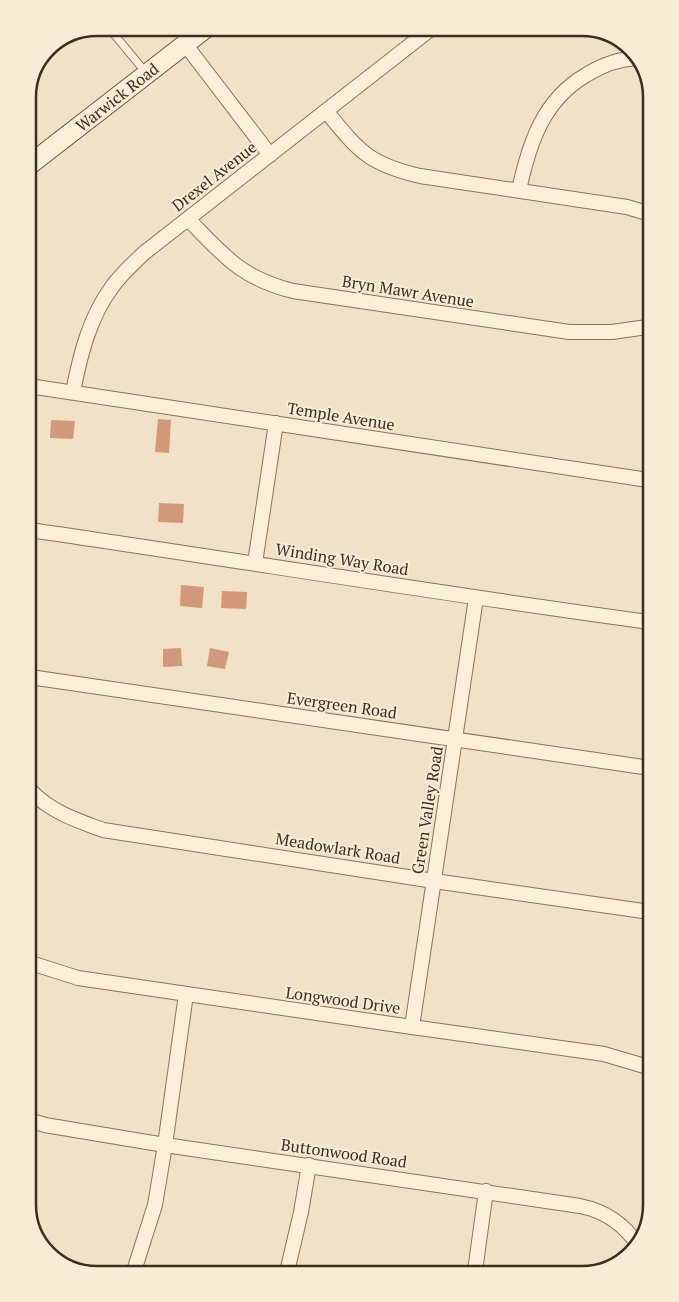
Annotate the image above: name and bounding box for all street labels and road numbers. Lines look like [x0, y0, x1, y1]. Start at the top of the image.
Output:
street label: Warwick Road [71, 57, 163, 136]
street label: Drexel Avenue [167, 136, 261, 216]
street label: Bryn Mawr Avenue [340, 270, 476, 312]
street label: Temple Avenue [286, 397, 396, 435]
street label: Winding Way Road [274, 538, 410, 580]
street label: Evergreen Road [285, 686, 399, 724]
street label: Green Valley Road [406, 744, 448, 875]
street label: Meadowlark Road [274, 827, 402, 869]
street label: Longwood Drive [284, 981, 402, 1019]
street label: Buttonwood Road [280, 1133, 408, 1173]

